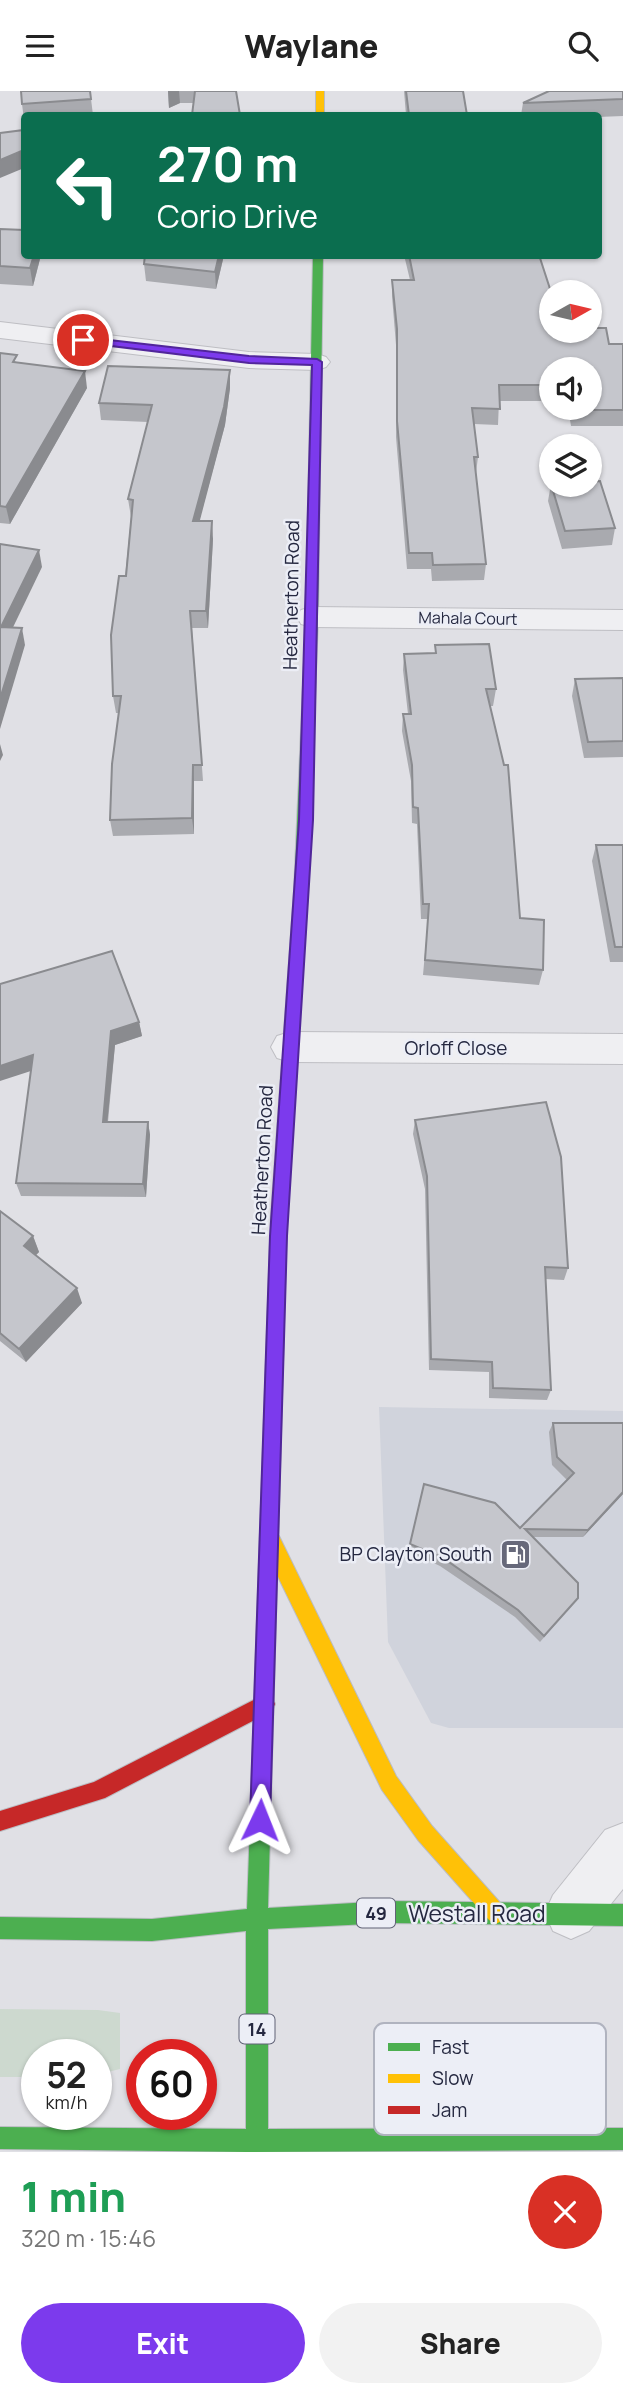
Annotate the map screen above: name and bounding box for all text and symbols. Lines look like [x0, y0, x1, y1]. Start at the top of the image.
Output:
text: Waylane [245, 24, 378, 68]
icon: menu [21, 27, 59, 65]
icon: search [564, 27, 602, 65]
text: 270 m [157, 130, 298, 197]
icon: left [42, 140, 133, 231]
text: Corio Drive [157, 194, 318, 238]
north arrow [539, 280, 602, 343]
map controls [539, 280, 602, 497]
pin [53, 310, 113, 370]
icon: arrive [64, 321, 102, 359]
button: sound [539, 357, 602, 420]
button: layers [539, 434, 602, 497]
street label: Heatherton Road [277, 520, 305, 670]
street label: Mahala Court [418, 606, 518, 630]
street label: Orloff Close [405, 1035, 507, 1061]
street label: Heatherton Road [245, 1084, 279, 1236]
fuel station icon: BP Clayton South [498, 1537, 532, 1571]
place label: BP Clayton South [340, 1541, 492, 1567]
position arrow [223, 1783, 297, 1857]
street label: Westall Road [408, 1897, 546, 1929]
road number: 49 [357, 1899, 395, 1927]
road number: 14 [240, 2015, 274, 2043]
legend [374, 2023, 606, 2135]
text: Fast [432, 2034, 469, 2060]
speed limit sign: 60 [126, 2039, 217, 2130]
text: 52 [46, 2051, 87, 2099]
text: Slow [432, 2065, 474, 2091]
text: km/h [46, 2090, 87, 2114]
text: Jam [432, 2097, 467, 2123]
text: 1 min [21, 2167, 126, 2225]
button: close [528, 2175, 602, 2249]
text: 320 m · 15:46 [21, 2222, 156, 2254]
button: Exit [21, 2303, 305, 2383]
button: Share [319, 2303, 602, 2383]

